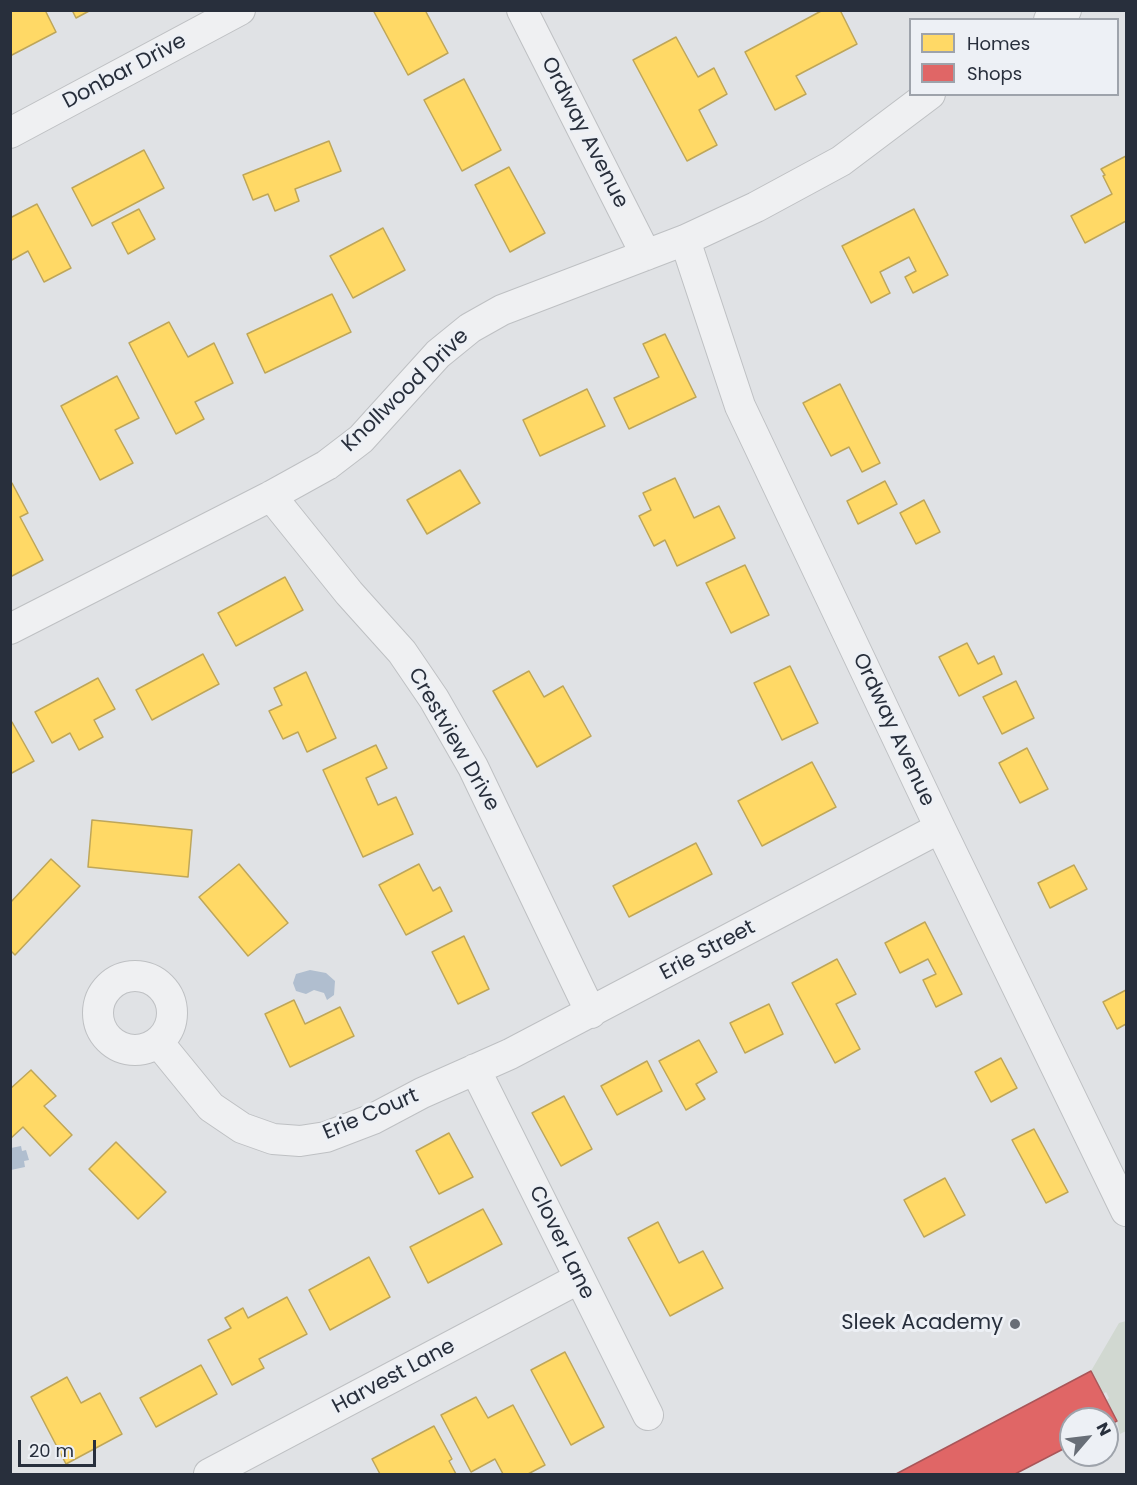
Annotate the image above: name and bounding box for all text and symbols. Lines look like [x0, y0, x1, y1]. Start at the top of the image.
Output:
legend [909, 18, 1119, 96]
street label: Donbar Drive [59, 29, 191, 115]
text: Homes [967, 31, 1030, 56]
street label: Ordway Avenue [535, 53, 633, 213]
text: Shops [967, 61, 1022, 86]
street label: Knollwood Drive [337, 324, 475, 458]
street label: Ordway Avenue [846, 649, 940, 811]
street label: Crestview Drive [402, 664, 504, 816]
street label: Erie Street [656, 915, 760, 987]
street label: Erie Court [320, 1084, 422, 1146]
street label: Clover Lane [523, 1182, 599, 1304]
place label: Sleek Academy [841, 1311, 1003, 1337]
marker: Sleek Academy [1008, 1317, 1022, 1331]
street label: Harvest Lane [328, 1334, 460, 1420]
north arrow [1059, 1407, 1119, 1467]
text: N [1091, 1419, 1117, 1440]
scale bar [21, 1428, 99, 1466]
text: 20 m [29, 1438, 74, 1463]

